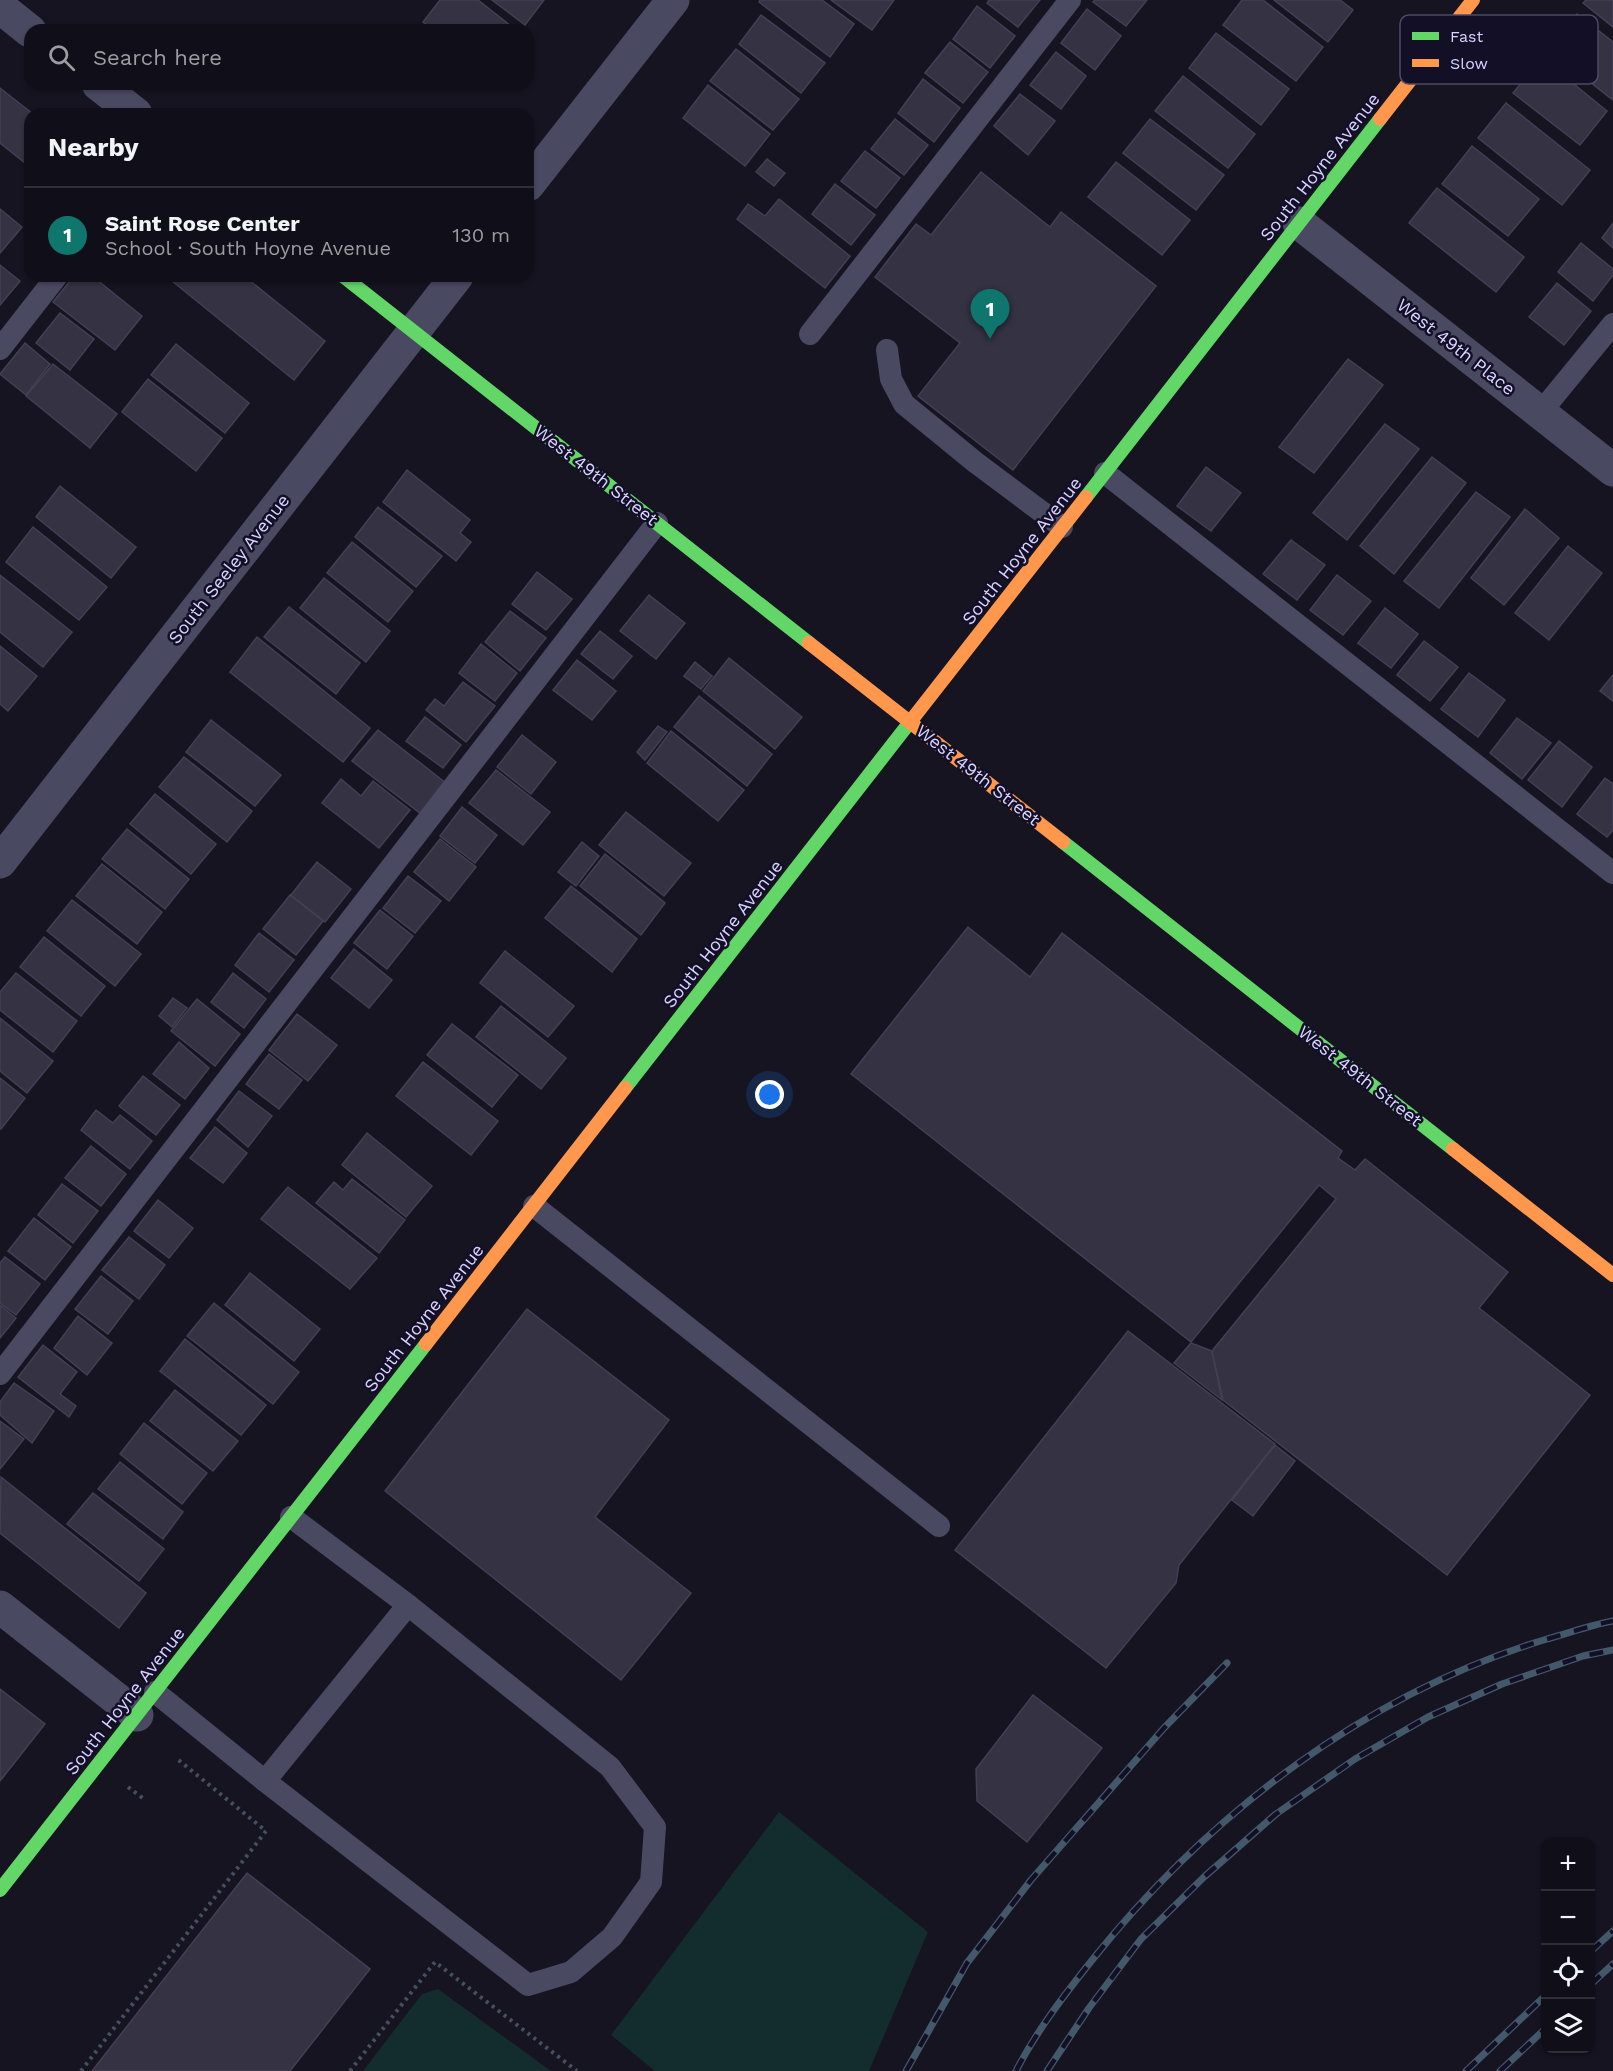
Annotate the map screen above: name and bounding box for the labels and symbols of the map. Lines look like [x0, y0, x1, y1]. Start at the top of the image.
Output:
legend [1400, 15, 1598, 84]
text: Fast [1450, 27, 1483, 46]
text: Slow [1450, 54, 1488, 73]
street label: South Hoyne Avenue [1255, 89, 1384, 245]
pin: 1 [970, 290, 1010, 339]
street label: West 49th Place [1393, 294, 1520, 399]
street label: West 49th Street [530, 420, 663, 530]
street label: South Hoyne Avenue [957, 473, 1086, 629]
street label: South Seeley Avenue [164, 490, 294, 648]
street label: West 49th Street [912, 720, 1045, 830]
street label: South Hoyne Avenue [658, 856, 787, 1012]
street label: West 49th Street [1294, 1021, 1427, 1131]
your location [755, 1080, 784, 1109]
street label: South Hoyne Avenue [359, 1240, 488, 1396]
street label: South Hoyne Avenue [60, 1623, 189, 1779]

